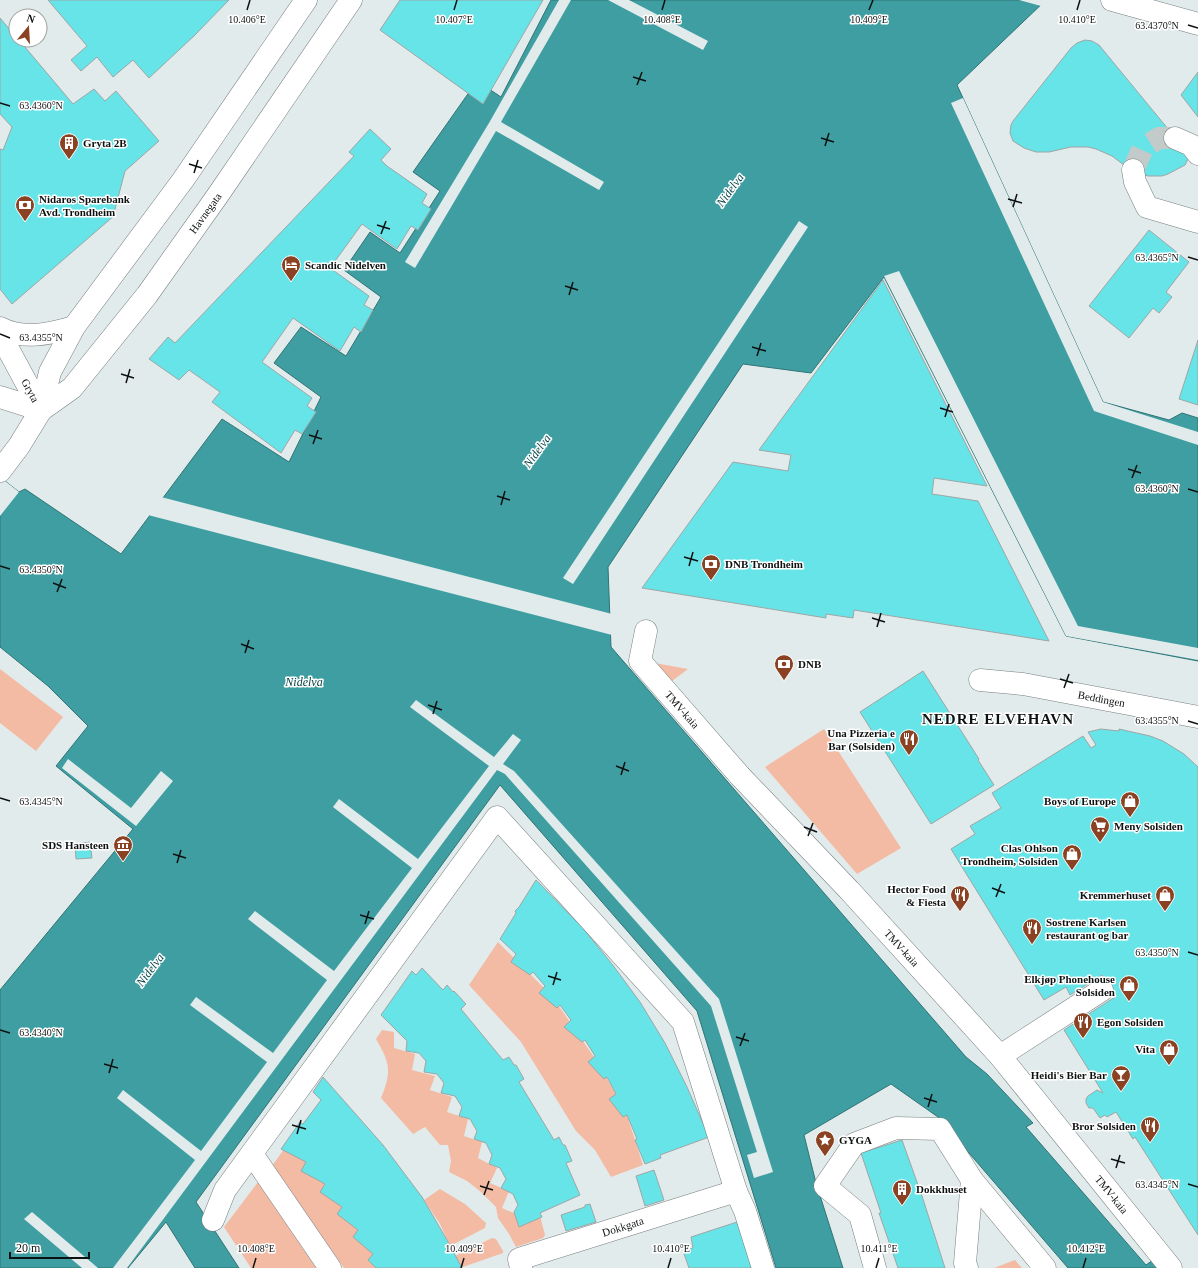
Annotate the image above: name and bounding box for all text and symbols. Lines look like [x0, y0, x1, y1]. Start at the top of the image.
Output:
north arrow [8, 8, 48, 48]
text: N [25, 12, 37, 25]
text: 10.406°E [228, 14, 266, 25]
text: 10.407°E [435, 14, 473, 25]
text: 10.408°E [643, 14, 681, 25]
text: 10.409°E [850, 14, 888, 25]
text: 10.410°E [1058, 14, 1096, 25]
text: 63.4370°N [1135, 20, 1179, 31]
text: 63.4360°N [19, 100, 63, 111]
building icon: Gryta 2B [58, 132, 80, 160]
place label: Gryta 2B [83, 137, 127, 149]
water label: Nidelva [713, 171, 747, 210]
street label: Havnegata [187, 190, 224, 236]
place label: Nidaros Sparebank Avd. Trondheim [39, 193, 131, 218]
bank icon: Nidaros Sparebank Avd. Trondheim [14, 194, 36, 222]
text: 63.4365°N [1135, 252, 1179, 263]
hotel icon: Scandic Nidelven [280, 254, 302, 282]
place label: Scandic Nidelven [305, 259, 386, 271]
text: 63.4355°N [19, 332, 63, 343]
street label: Gryta [19, 376, 42, 404]
water label: Nidelva [520, 432, 554, 471]
text: 63.4360°N [1135, 483, 1179, 494]
bank icon: DNB Trondheim [700, 553, 722, 581]
place label: DNB Trondheim [725, 558, 803, 570]
text: 63.4350°N [19, 564, 63, 575]
bank icon: DNB [773, 653, 795, 681]
place label: DNB [798, 658, 822, 670]
water label: Nidelva [284, 675, 323, 689]
street label: Beddingen [1077, 688, 1126, 709]
street label: TMV-kaia [663, 689, 702, 731]
district label: NEDRE ELVEHAVN [922, 711, 1074, 727]
text: 63.4355°N [1135, 715, 1179, 726]
place label: Una Pizzeria e Bar (Solsiden) [827, 727, 895, 753]
restaurant icon: Una Pizzeria e Bar (Solsiden) [898, 728, 920, 756]
shop icon: Boys of Europe [1119, 790, 1141, 818]
place label: Boys of Europe [1044, 795, 1116, 807]
text: 63.4345°N [19, 796, 63, 807]
supermarket icon: Meny Solsiden [1089, 815, 1111, 843]
place label: Meny Solsiden [1114, 820, 1183, 832]
museum icon: SDS Hansteen [112, 834, 134, 862]
place label: SDS Hansteen [42, 839, 109, 851]
place label: Clas Ohlson Trondheim, Solsiden [961, 842, 1058, 867]
shop icon: Clas Ohlson Trondheim, Solsiden [1061, 843, 1083, 871]
place label: Hector Food & Fiesta [887, 883, 946, 908]
restaurant icon: Hector Food & Fiesta [949, 884, 971, 912]
shop icon: Kremmerhuset [1154, 884, 1176, 912]
place label: Kremmerhuset [1080, 889, 1151, 901]
place label: Sostrene Karlsen restaurant og bar [1046, 916, 1128, 941]
restaurant icon: Sostrene Karlsen restaurant og bar [1021, 917, 1043, 945]
street label: TMV-kaia [882, 927, 921, 969]
text: 63.4350°N [1135, 947, 1179, 958]
water label: Nidelva [133, 951, 167, 990]
place label: Elkjøp Phonehouse Solsiden [1024, 973, 1115, 998]
shop icon: Elkjøp Phonehouse Solsiden [1118, 974, 1140, 1002]
restaurant icon: Egon Solsiden [1072, 1011, 1094, 1039]
place label: Egon Solsiden [1097, 1016, 1163, 1028]
text: 63.4340°N [19, 1027, 63, 1038]
shop icon: Vita [1158, 1038, 1180, 1066]
place label: Vita [1135, 1043, 1155, 1055]
bar icon: Heidi's Bier Bar [1110, 1064, 1132, 1092]
place label: Heidi's Bier Bar [1031, 1069, 1107, 1081]
restaurant icon: Bror Solsiden [1139, 1115, 1161, 1143]
place label: Bror Solsiden [1072, 1120, 1136, 1132]
place icon: GYGA [814, 1129, 836, 1157]
place label: GYGA [839, 1134, 872, 1146]
street label: TMV-kaia [1093, 1173, 1131, 1216]
building icon: Dokkhuset [891, 1178, 913, 1206]
text: 63.4345°N [1135, 1179, 1179, 1190]
place label: Dokkhuset [916, 1183, 967, 1195]
street label: Dokkgata [601, 1214, 645, 1239]
scale bar [10, 1234, 89, 1260]
text: 20 m [16, 1241, 41, 1255]
text: 10.408°E [237, 1243, 275, 1254]
text: 10.409°E [445, 1243, 483, 1254]
text: 10.410°E [652, 1243, 690, 1254]
text: 10.411°E [860, 1243, 898, 1254]
text: 10.412°E [1067, 1243, 1105, 1254]

